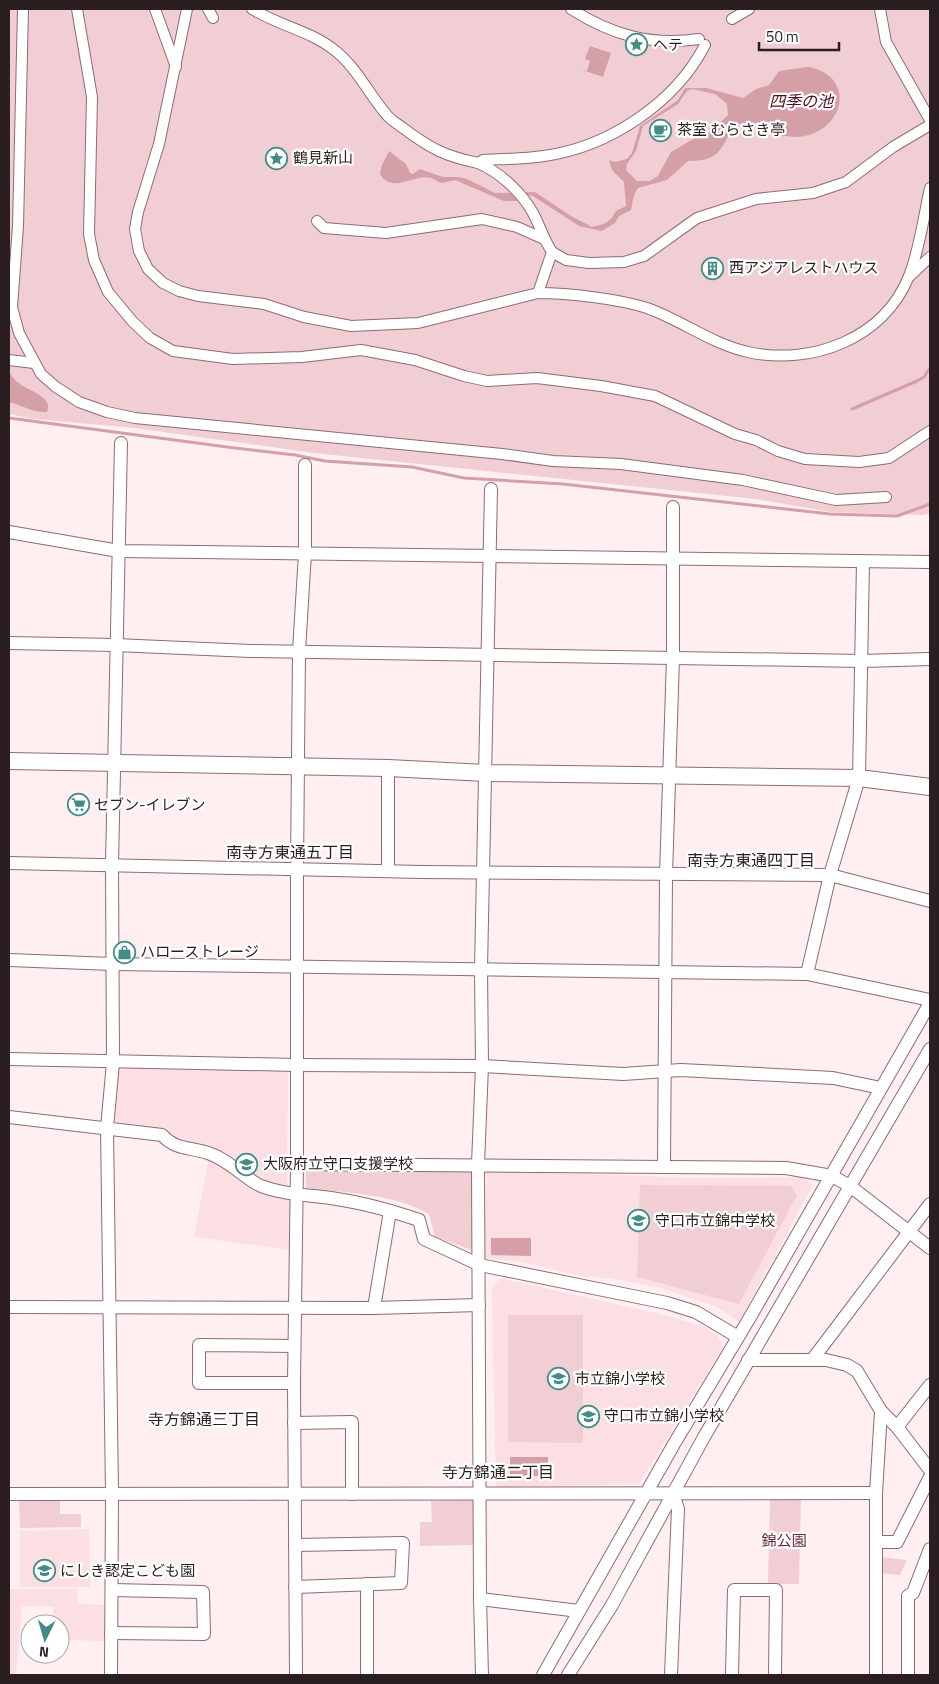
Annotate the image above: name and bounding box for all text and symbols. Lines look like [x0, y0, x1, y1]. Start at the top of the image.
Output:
scale bar [759, 20, 839, 52]
text: 50 m [766, 25, 799, 48]
place icon: ヘテ [625, 33, 649, 57]
place label: ヘテ [653, 33, 683, 56]
water label: 四季の池 [769, 89, 835, 113]
cafe icon: 茶室 むらさき亭 [649, 118, 673, 142]
place label: 茶室 むらさき亭 [677, 118, 785, 141]
place icon: 鶴見新山 [265, 146, 289, 170]
place label: 鶴見新山 [293, 146, 353, 169]
building icon: 西アジアレストハウス [701, 256, 725, 280]
place label: 西アジアレストハウス [729, 256, 878, 279]
supermarket icon: セブン-イレブン [66, 793, 90, 817]
place label: セブン-イレブン [94, 793, 206, 816]
district label: 南寺方東通五丁目 [226, 840, 354, 864]
district label: 南寺方東通四丁目 [687, 848, 815, 872]
shop icon: ハローストレージ [112, 940, 136, 964]
place label: ハローストレージ [140, 940, 259, 963]
school or university icon: 大阪府立守口支援学校 [235, 1152, 259, 1176]
place label: 大阪府立守口支援学校 [263, 1152, 413, 1175]
school or university icon: 守口市立錦中学校 [627, 1209, 651, 1233]
place label: 守口市立錦中学校 [655, 1209, 775, 1232]
school or university icon: 市立錦小学校 [547, 1367, 571, 1391]
place label: 市立錦小学校 [575, 1367, 665, 1390]
school or university icon: 守口市立錦小学校 [576, 1404, 600, 1428]
place label: 守口市立錦小学校 [604, 1404, 724, 1427]
district label: 寺方錦通三丁目 [148, 1407, 260, 1431]
district label: 寺方錦通二丁目 [442, 1460, 554, 1484]
park label: 錦公園 [761, 1529, 807, 1552]
school or university icon: にしき認定こども園 [32, 1559, 56, 1583]
place label: にしき認定こども園 [60, 1559, 195, 1582]
north arrow [20, 1614, 70, 1664]
text: N [38, 1642, 50, 1663]

